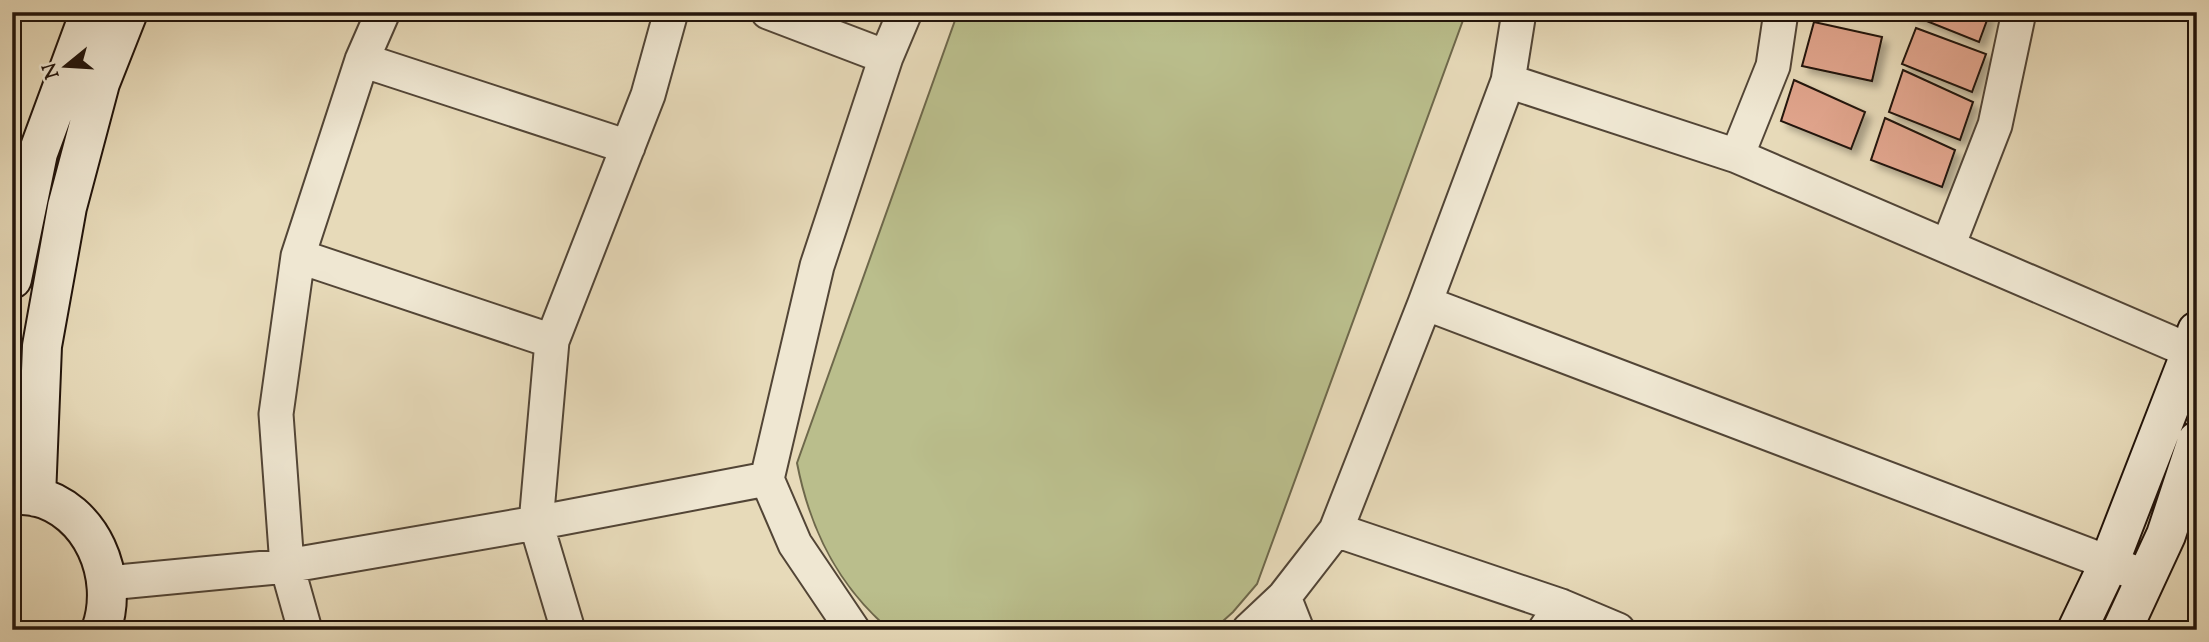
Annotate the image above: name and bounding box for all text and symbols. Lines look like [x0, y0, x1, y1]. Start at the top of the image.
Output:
north arrow [32, 32, 102, 102]
text: N [37, 59, 67, 82]

